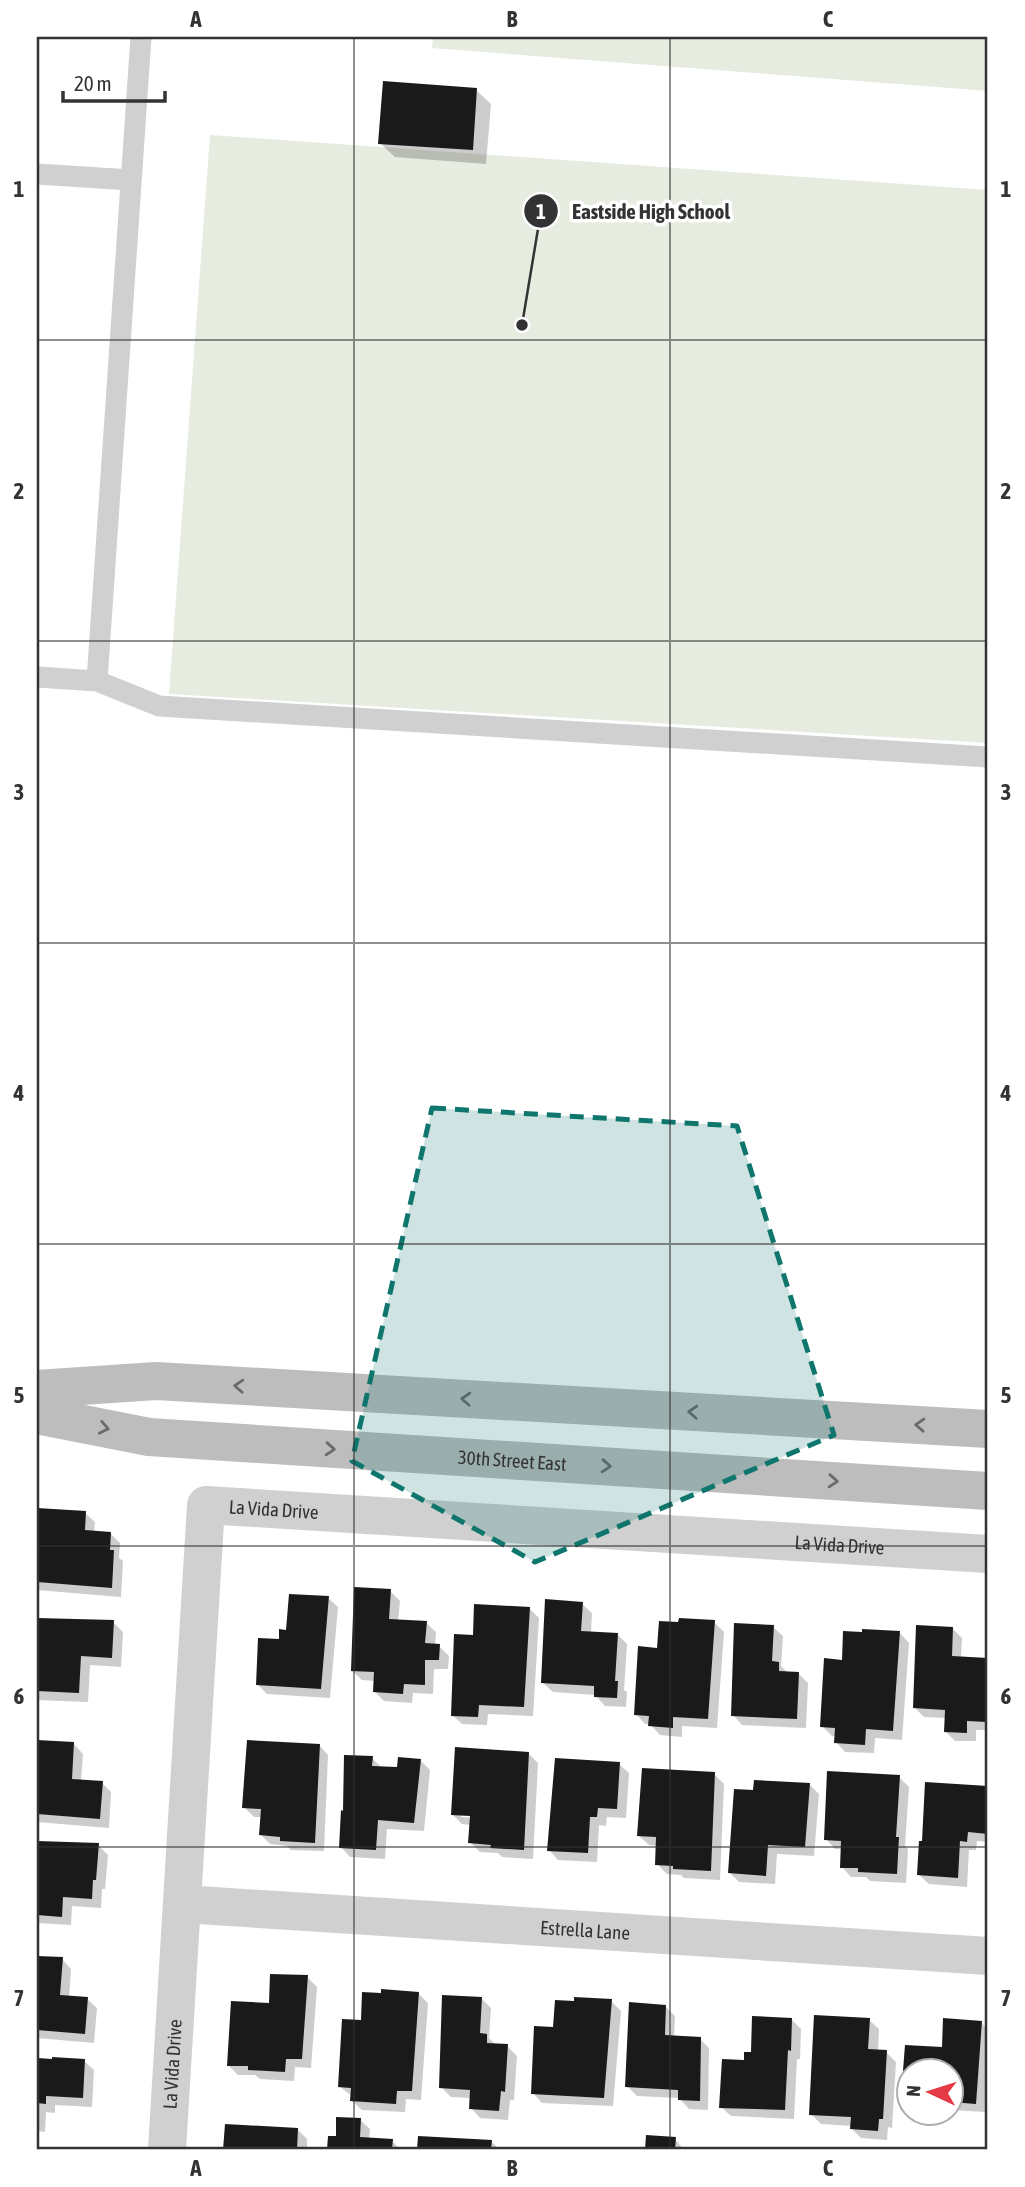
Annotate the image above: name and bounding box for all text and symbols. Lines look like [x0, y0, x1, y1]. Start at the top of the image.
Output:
text: A [189, 6, 202, 32]
text: B [507, 6, 518, 32]
text: C [823, 6, 834, 32]
scale bar [63, 60, 164, 104]
text: 20 m [74, 71, 112, 95]
text: 1 [14, 176, 25, 202]
text: 1 [1001, 176, 1012, 202]
callout: Eastside High School [523, 190, 744, 232]
text: 1 [536, 199, 546, 223]
text: Eastside High School [572, 199, 730, 223]
text: 2 [14, 478, 24, 504]
text: 2 [1001, 478, 1011, 504]
text: 3 [14, 779, 24, 805]
text: 3 [1001, 779, 1011, 805]
text: 4 [13, 1080, 25, 1106]
text: 4 [1000, 1080, 1012, 1106]
one-way arrow [233, 1379, 244, 1394]
text: 5 [14, 1382, 25, 1408]
text: 5 [1001, 1382, 1012, 1408]
one-way arrow [460, 1392, 471, 1407]
one-way arrow [687, 1405, 698, 1420]
one-way arrow [914, 1418, 925, 1433]
one-way arrow [98, 1420, 110, 1435]
one-way arrow [325, 1441, 336, 1456]
street label: 30th Street East [457, 1446, 567, 1475]
one-way arrow [601, 1459, 612, 1474]
one-way arrow [828, 1473, 839, 1488]
street label: La Vida Drive [228, 1495, 319, 1523]
street label: La Vida Drive [794, 1531, 885, 1558]
text: 6 [14, 1683, 25, 1709]
text: 6 [1001, 1683, 1012, 1709]
street label: Estrella Lane [539, 1916, 631, 1944]
text: 7 [14, 1985, 24, 2011]
text: 7 [1001, 1985, 1011, 2011]
street label: La Vida Drive [158, 2019, 186, 2110]
north arrow [895, 2058, 965, 2128]
text: N [902, 2084, 924, 2097]
text: A [189, 2155, 202, 2181]
text: B [507, 2155, 518, 2181]
text: C [823, 2155, 834, 2181]

